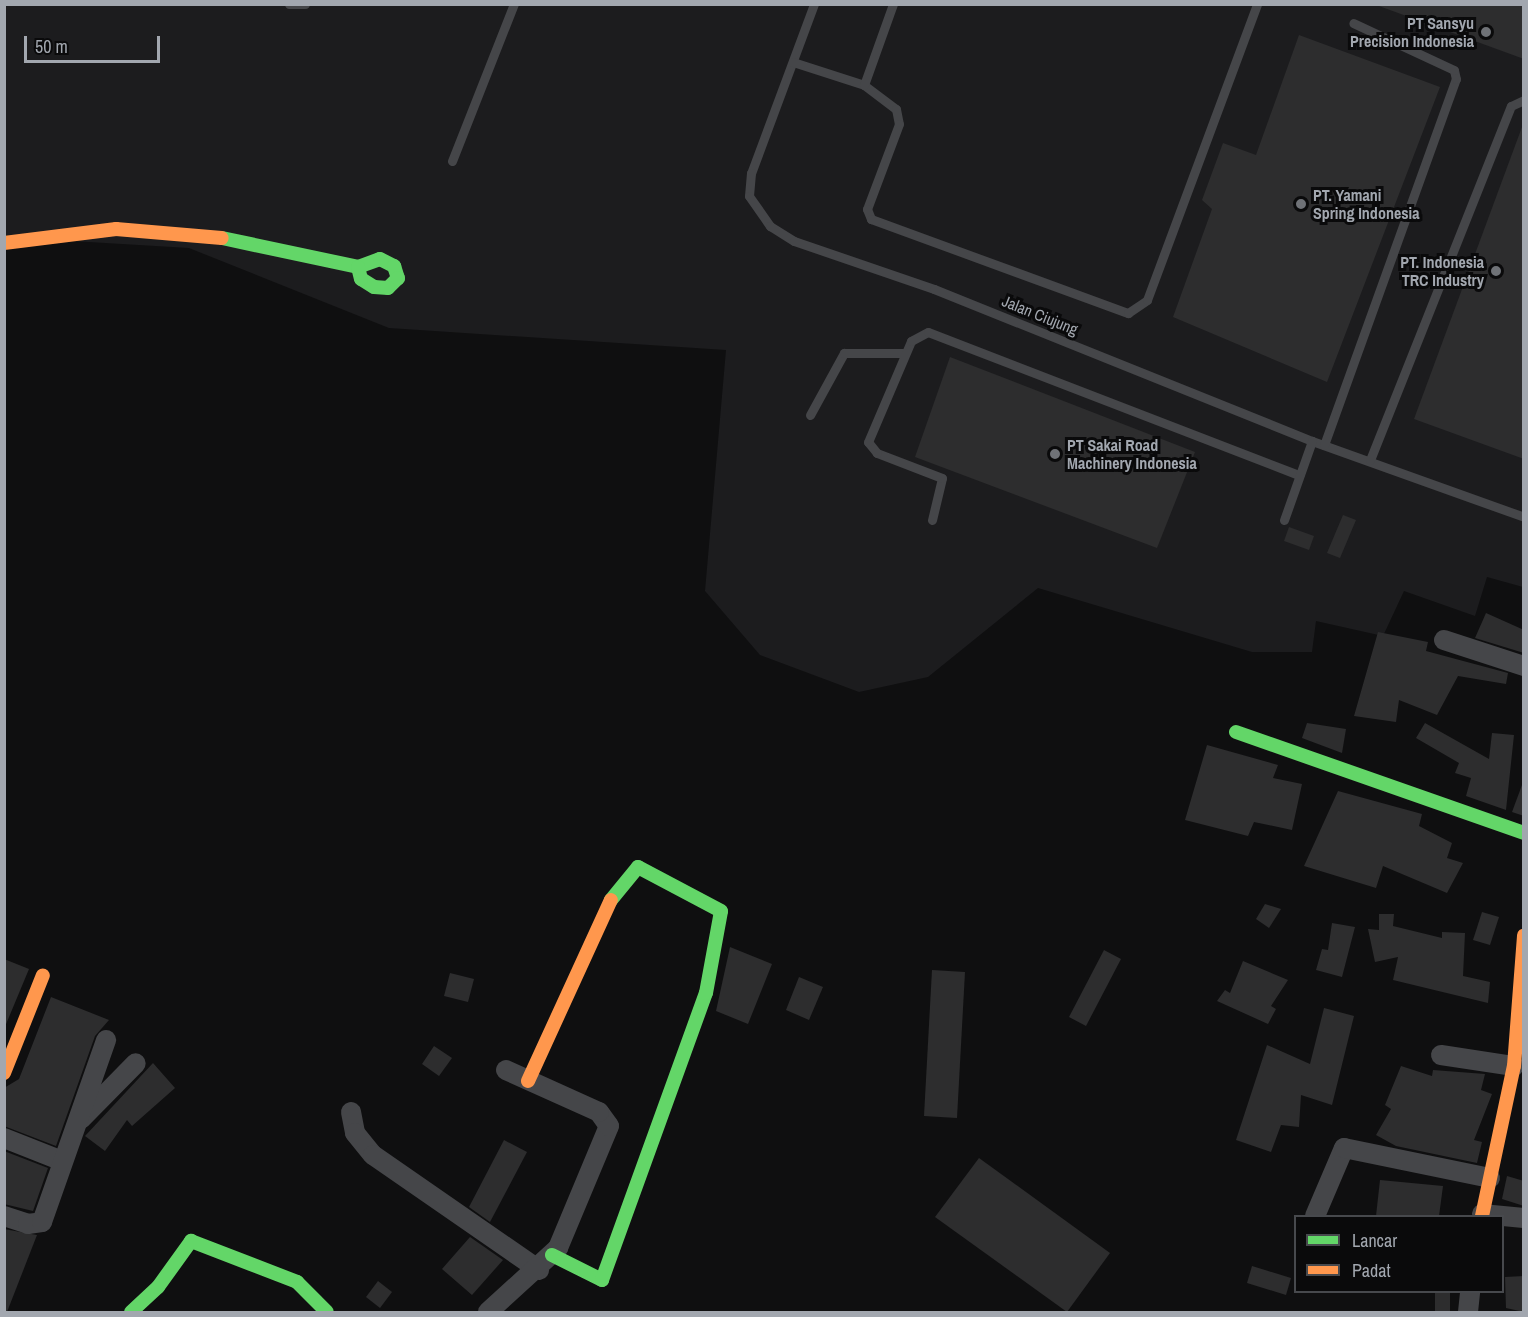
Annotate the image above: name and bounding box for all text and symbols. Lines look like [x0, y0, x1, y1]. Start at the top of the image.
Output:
place label: PT Sansyu Precision Indonesia [1350, 13, 1474, 51]
scale bar [27, 24, 164, 62]
marker: PT Sansyu Precision Indonesia [1479, 25, 1493, 39]
text: 50 m [35, 34, 68, 59]
place label: PT. Yamani Spring Indonesia [1313, 185, 1419, 223]
marker: PT. Yamani Spring Indonesia [1294, 197, 1308, 211]
place label: PT. Indonesia TRC Industry [1400, 252, 1484, 290]
marker: PT. Indonesia TRC Industry [1489, 264, 1503, 278]
street label: Jalan Ciujung [999, 291, 1081, 339]
place label: PT Sakai Road Machinery Indonesia [1067, 435, 1197, 473]
marker: PT Sakai Road Machinery Indonesia [1048, 447, 1062, 461]
legend [1294, 1215, 1504, 1293]
text: Lancar [1352, 1228, 1397, 1253]
text: Padat [1352, 1258, 1391, 1283]

